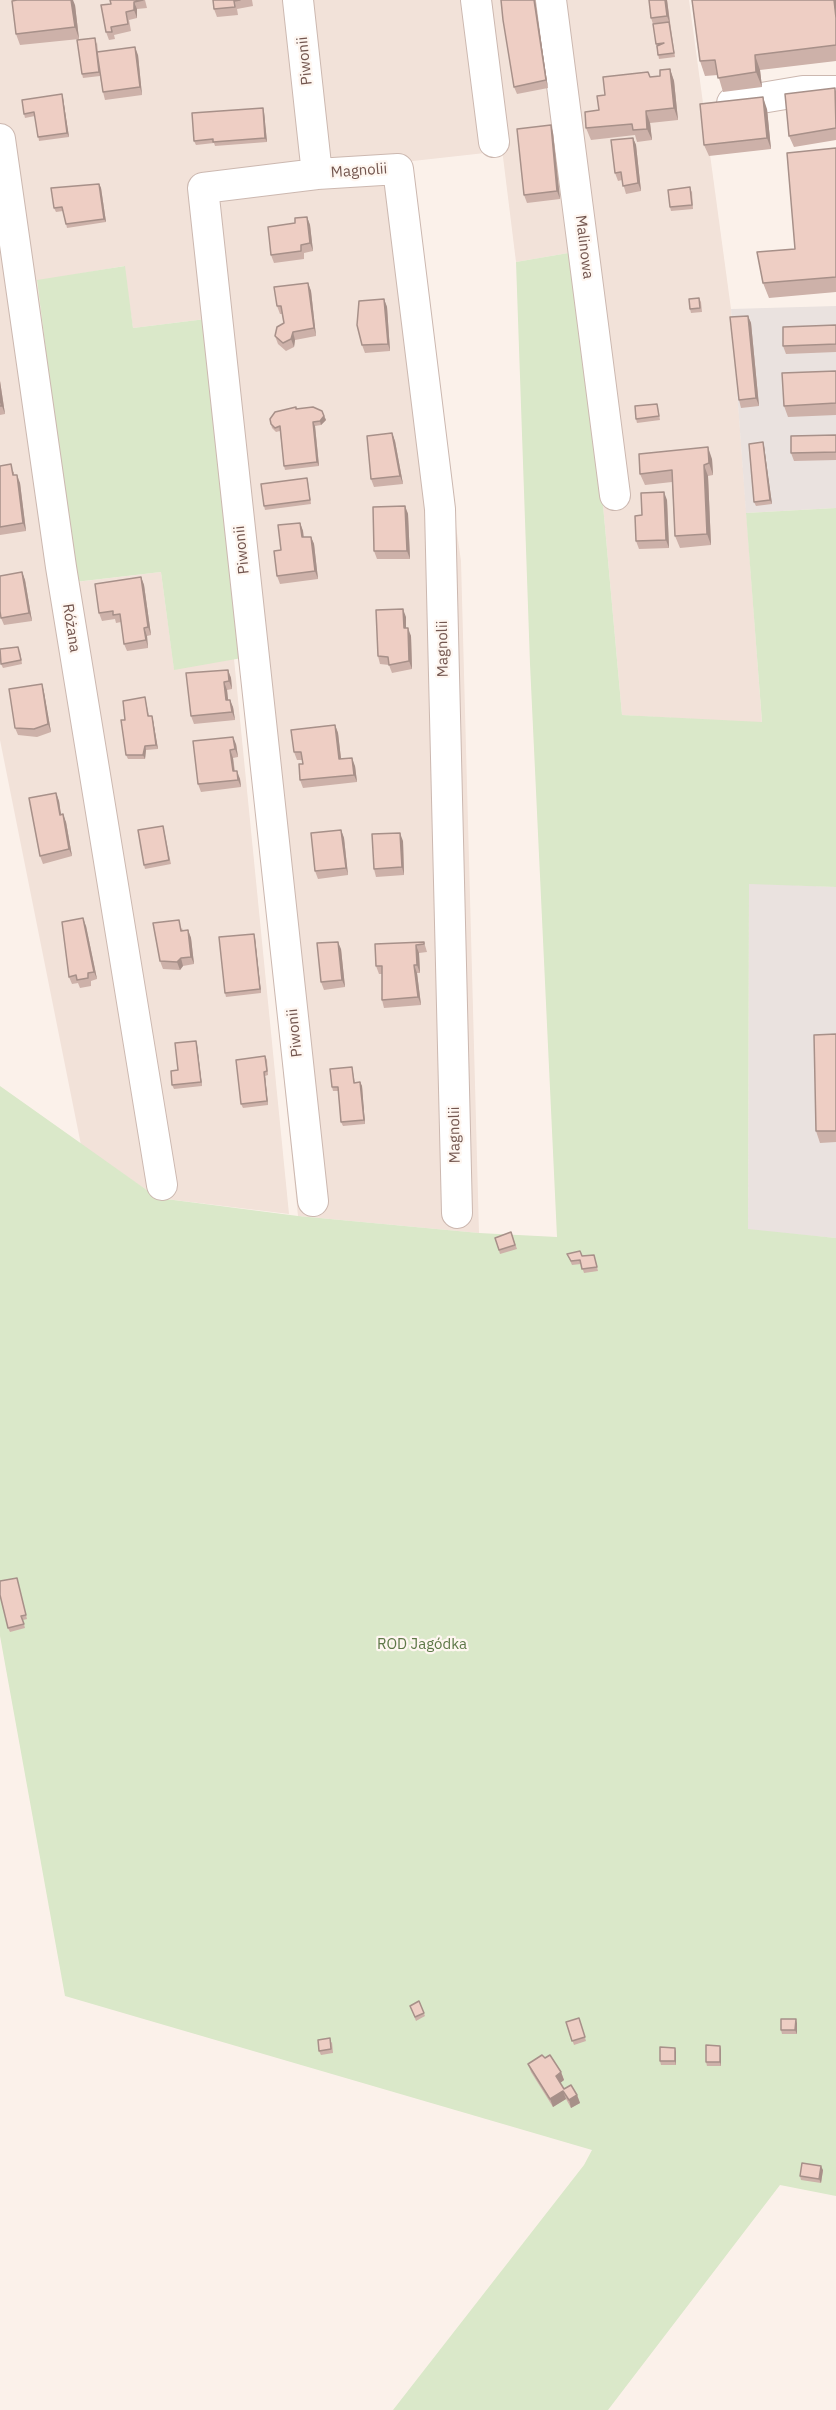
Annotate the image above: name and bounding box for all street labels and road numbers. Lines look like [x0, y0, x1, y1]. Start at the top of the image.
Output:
street label: Piwonii [294, 36, 316, 86]
street label: Magnolii [330, 160, 388, 182]
street label: Malinowa [571, 214, 597, 280]
street label: Piwonii [231, 525, 253, 575]
street label: Różana [58, 602, 84, 654]
street label: Magnolii [434, 621, 452, 677]
street label: Piwonii [284, 1008, 306, 1058]
street label: Magnolii [446, 1107, 464, 1163]

